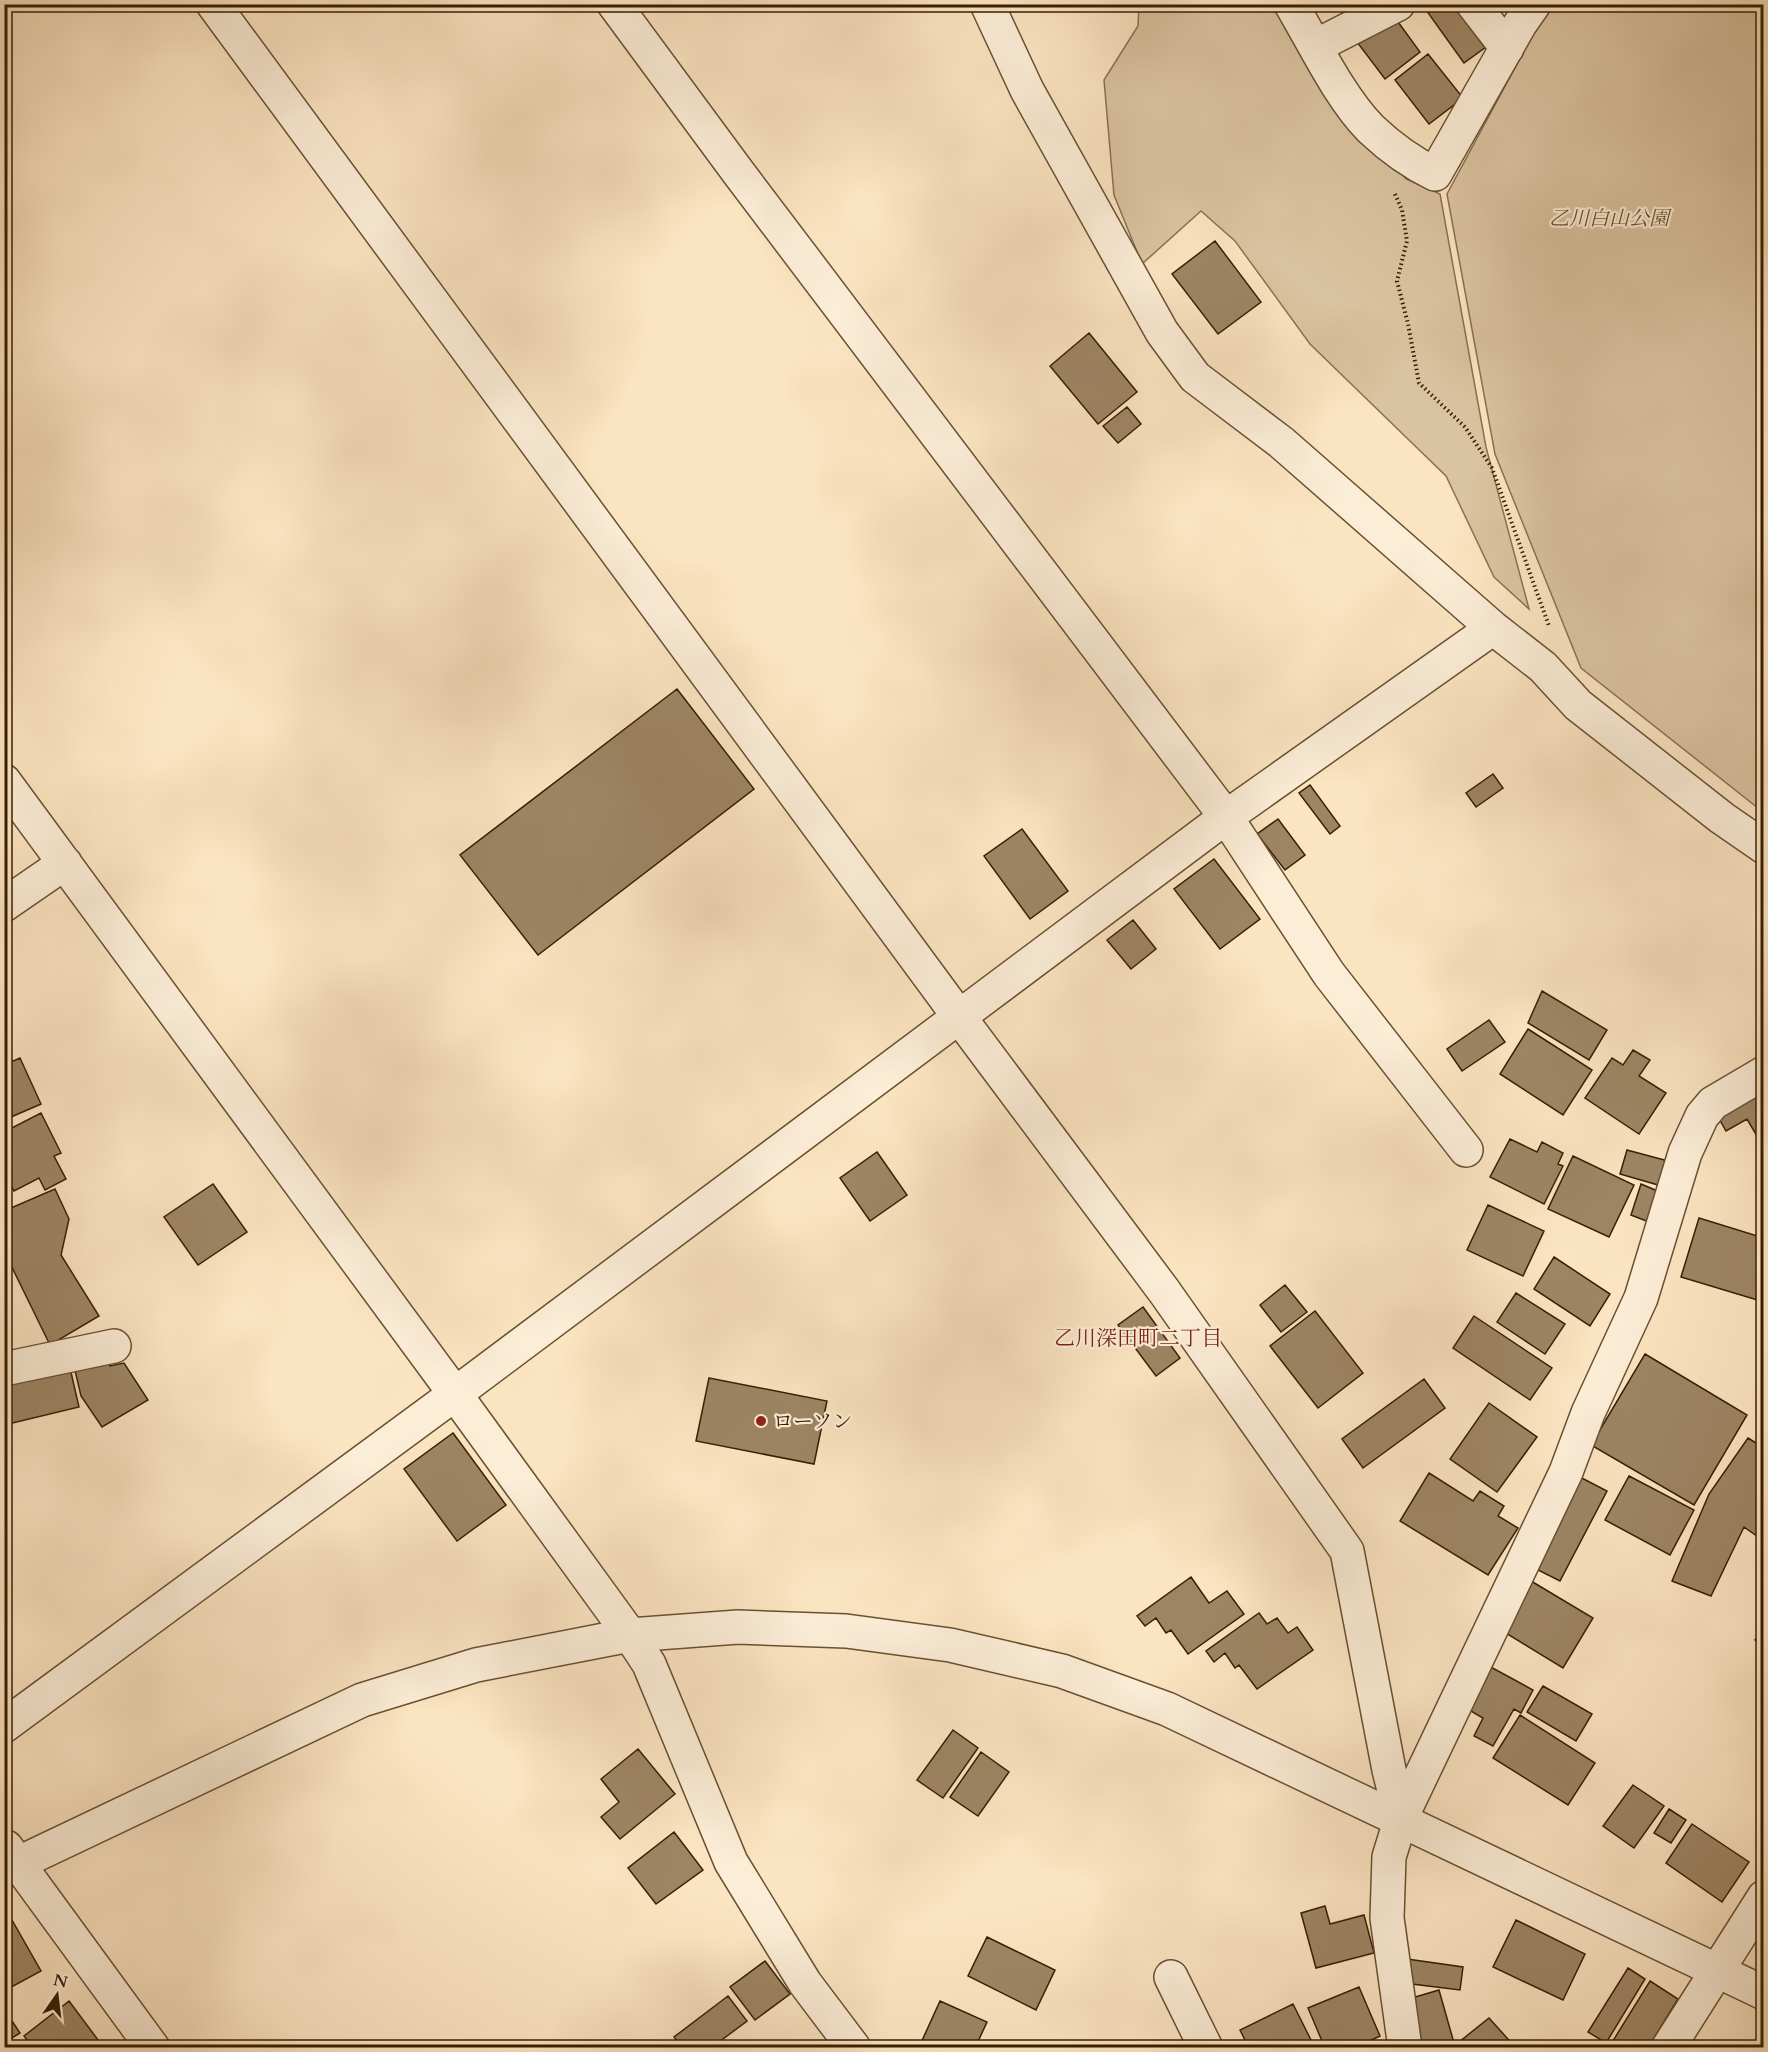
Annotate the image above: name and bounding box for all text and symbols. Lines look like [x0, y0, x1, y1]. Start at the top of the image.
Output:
park label: 乙川白山公園 [1549, 205, 1672, 232]
district label: 乙川深田町二丁目 [1054, 1324, 1222, 1353]
place label: ローソン [773, 1408, 852, 1435]
marker: ローソン [754, 1414, 768, 1428]
north arrow [27, 1965, 87, 2025]
text: N [51, 1969, 70, 1994]

